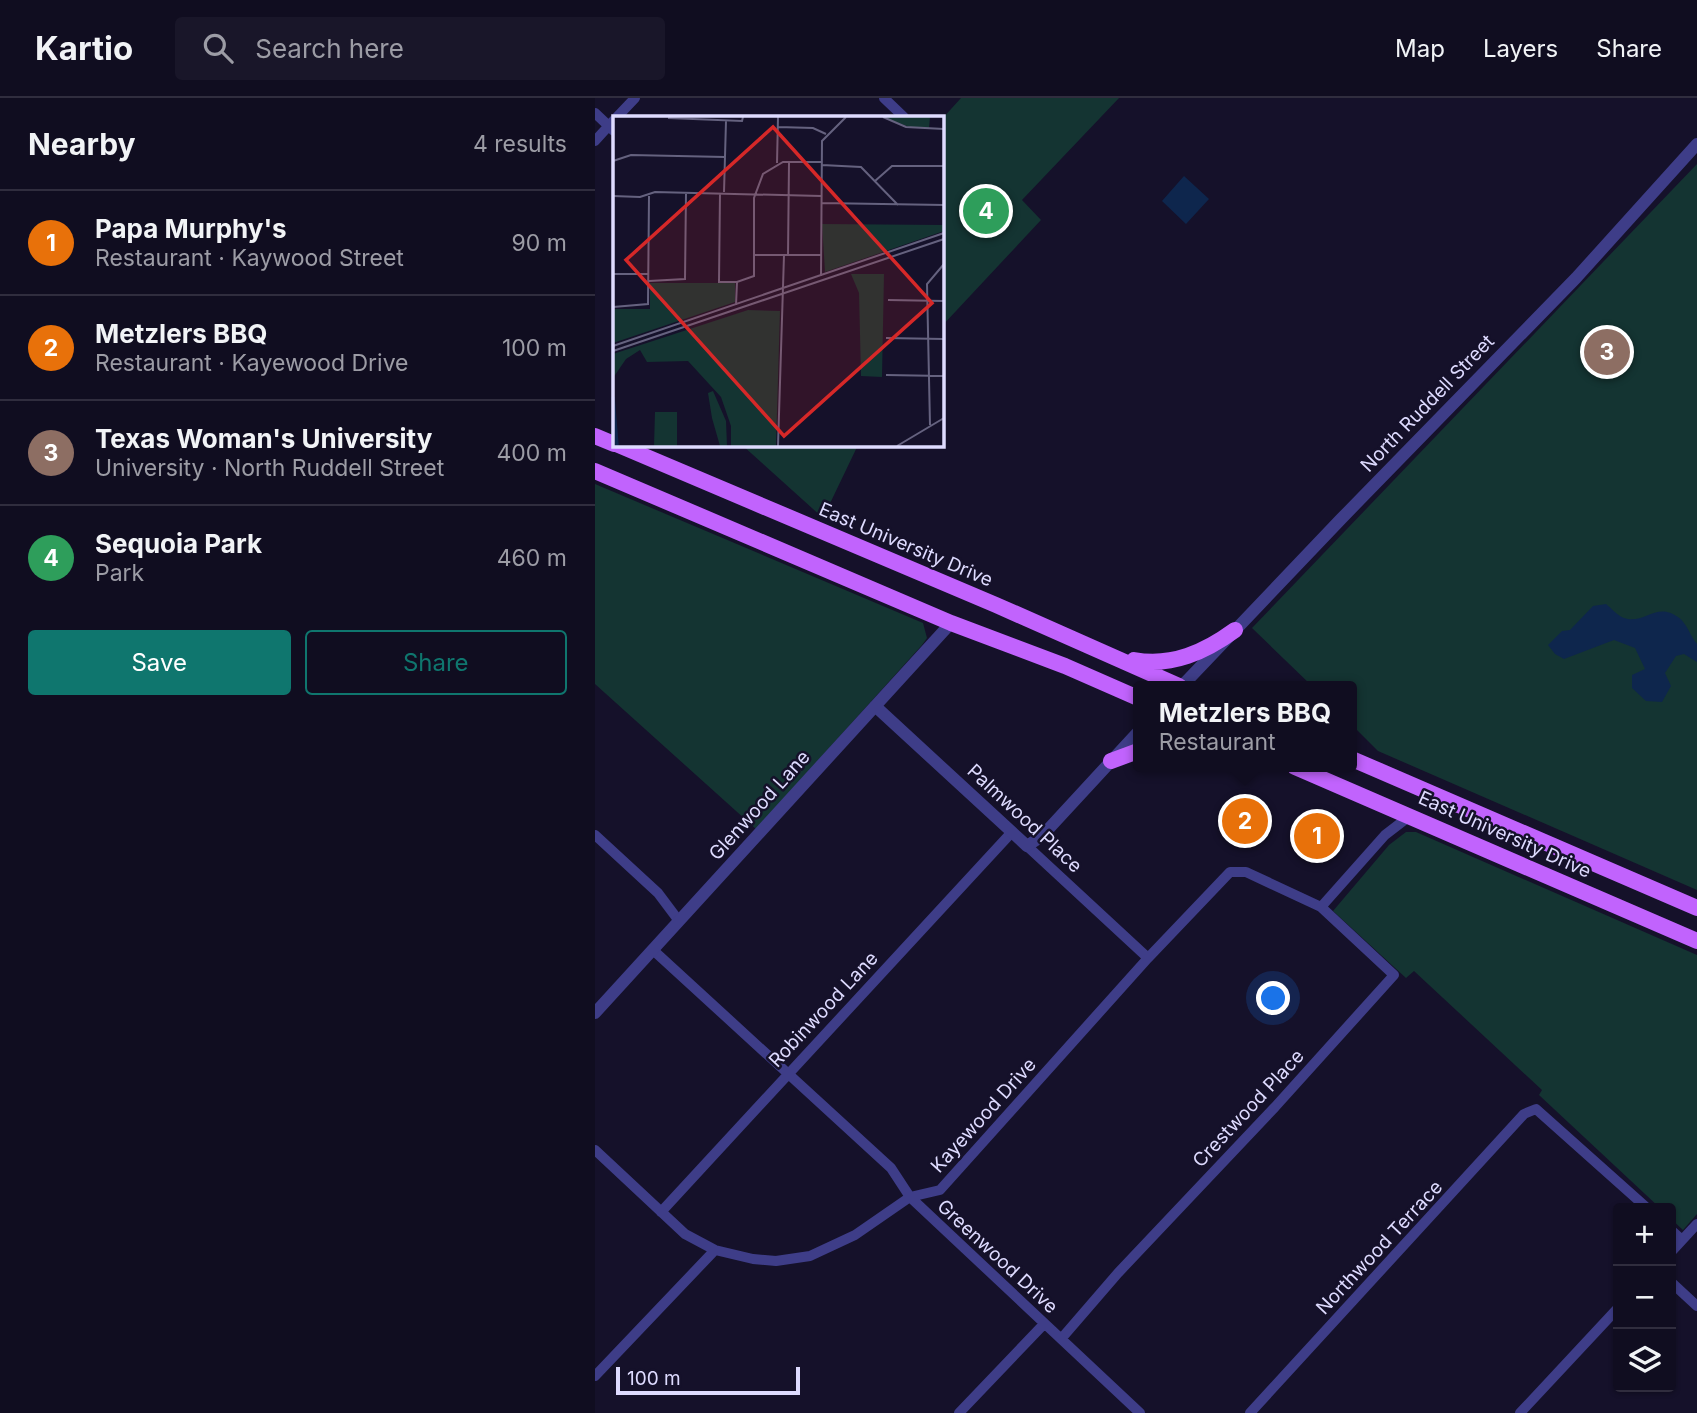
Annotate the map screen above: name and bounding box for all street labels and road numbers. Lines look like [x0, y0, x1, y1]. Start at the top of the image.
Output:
street label: North Ruddell Street [1356, 330, 1499, 477]
street label: East University Drive [815, 497, 996, 591]
street label: Glenwood Lane [704, 746, 815, 865]
street label: Palmwood Place [963, 759, 1087, 877]
street label: East University Drive [1415, 786, 1595, 883]
street label: Robinwood Lane [764, 947, 883, 1072]
street label: Crestwood Place [1188, 1045, 1309, 1172]
street label: Kayewood Drive [926, 1053, 1041, 1177]
street label: Northwood Terrace [1311, 1176, 1447, 1319]
street label: Greenwood Drive [933, 1195, 1063, 1318]

